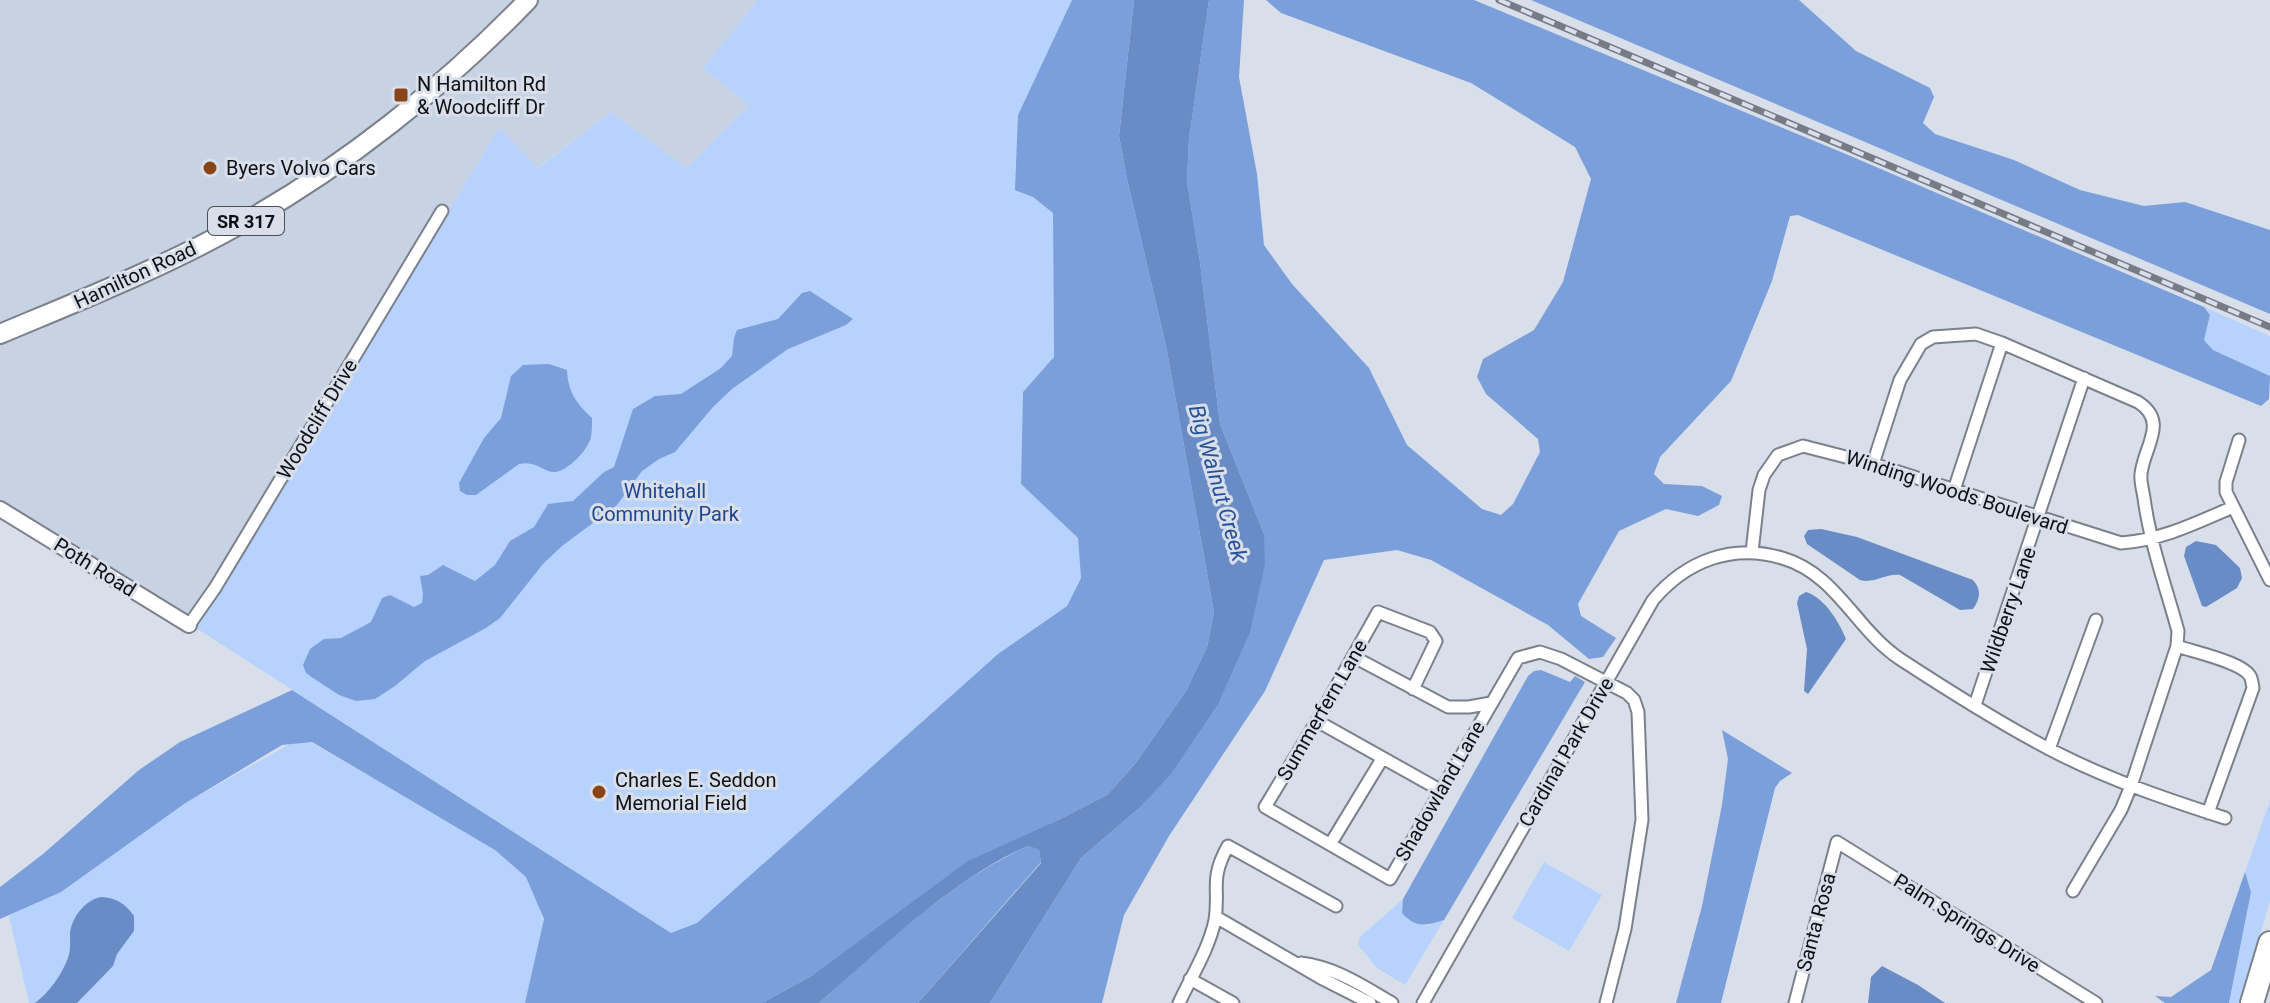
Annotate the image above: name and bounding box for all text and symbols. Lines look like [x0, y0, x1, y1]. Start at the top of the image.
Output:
place label: N Hamilton Rd & Woodcliff Dr [417, 72, 546, 119]
marker: N Hamilton Rd & Woodcliff Dr [392, 86, 410, 104]
place label: Byers Volvo Cars [226, 156, 376, 180]
marker: Byers Volvo Cars [201, 159, 219, 177]
road number: SR 317 [208, 207, 284, 235]
street label: Hamilton Road [70, 236, 200, 314]
street label: Woodcliff Drive [272, 355, 362, 483]
water label: Big Walnut Creek [1184, 402, 1253, 565]
street label: Winding Woods Boulevard [1843, 445, 2071, 539]
park label: Whitehall Community Park [591, 479, 740, 526]
street label: Poth Road [49, 532, 141, 602]
street label: Wildberry Lane [1975, 544, 2041, 676]
street label: Summerfern Lane [1272, 635, 1372, 785]
street label: Cardinal Park Drive [1513, 673, 1619, 831]
street label: Shadowland Lane [1390, 717, 1490, 865]
place label: Charles E. Seddon Memorial Field [615, 768, 777, 815]
marker: Charles E. Seddon Memorial Field [590, 783, 608, 801]
street label: Palm Springs Drive [1889, 868, 2045, 978]
street label: Santa Rosa [1791, 870, 1841, 974]

